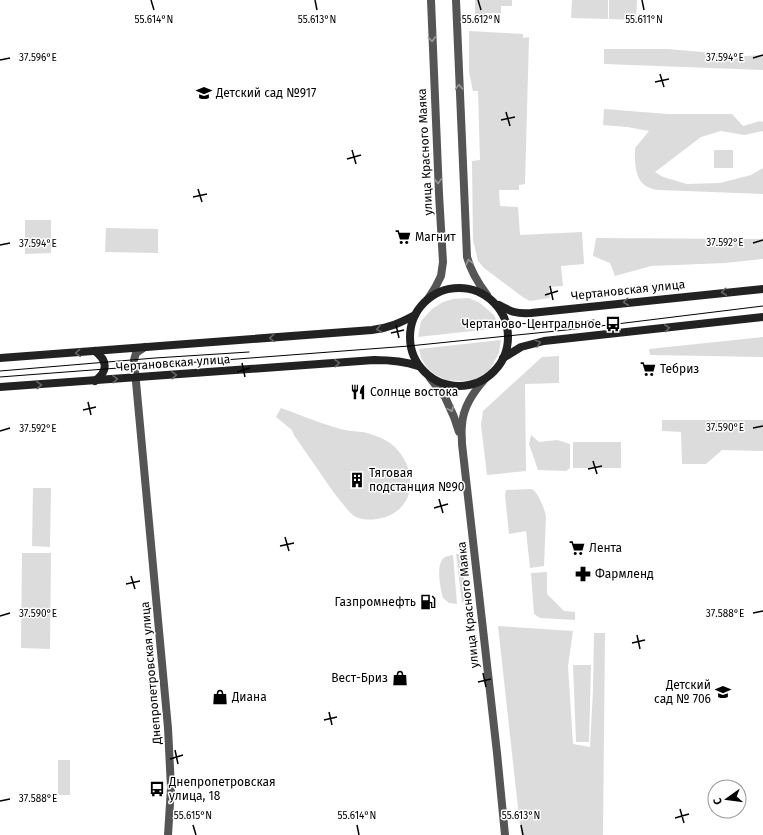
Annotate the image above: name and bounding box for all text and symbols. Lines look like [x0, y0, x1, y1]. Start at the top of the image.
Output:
text: 55.614°N [135, 14, 173, 26]
text: 55.613°N [298, 14, 336, 26]
text: 55.612°N [462, 14, 500, 26]
text: 55.611°N [625, 14, 663, 26]
one-way arrow [428, 36, 436, 42]
text: 37.596°E [19, 52, 57, 64]
text: 37.594°E [706, 52, 744, 64]
school or university icon: Детский сад №917 [195, 84, 213, 102]
one-way arrow [455, 84, 464, 90]
place label: Детский сад №917 [215, 86, 316, 100]
street label: улица Красного Маяка [415, 88, 435, 216]
one-way arrow [434, 178, 443, 184]
supermarket icon: Магнит [394, 228, 412, 246]
place label: Магнит [415, 230, 456, 244]
text: 37.592°E [706, 237, 744, 249]
text: 37.594°E [19, 238, 57, 250]
one-way arrow [465, 259, 473, 265]
street label: Чертановская улица [570, 277, 686, 303]
one-way arrow [721, 288, 727, 297]
one-way arrow [623, 298, 629, 307]
bus stop icon: Чертаново-Центральное [604, 315, 622, 333]
place label: Чертаново-Центральное [462, 317, 601, 331]
one-way arrow [664, 323, 671, 332]
one-way arrow [376, 324, 382, 333]
one-way arrow [269, 334, 275, 343]
one-way arrow [535, 339, 542, 347]
one-way arrow [75, 348, 81, 357]
street label: Чертановская улица [115, 352, 231, 374]
one-way arrow [334, 358, 340, 367]
supermarket icon: Тебриз [639, 360, 657, 378]
place label: Тебриз [660, 362, 699, 376]
one-way arrow [171, 370, 177, 379]
one-way arrow [112, 375, 118, 384]
one-way arrow [36, 380, 42, 389]
restaurant icon: Солнце востока [349, 383, 367, 401]
place label: Солнце востока [370, 385, 458, 399]
one-way arrow [446, 404, 454, 412]
text: 37.590°E [706, 422, 744, 434]
text: 37.592°E [19, 423, 57, 435]
place label: Тяговая подстанция №90 [369, 466, 465, 494]
building icon: Тяговая подстанция №90 [348, 471, 366, 489]
supermarket icon: Лента [568, 539, 586, 557]
street label: улица Красного Маяка [454, 541, 482, 669]
place label: Лента [589, 541, 622, 555]
pharmacy icon: Фармленд [574, 565, 592, 583]
place label: Фармленд [595, 567, 654, 581]
fuel station icon: Газпромнефть [419, 593, 437, 611]
place label: Газпромнефть [335, 595, 416, 609]
street label: Днепропетровская улица [138, 601, 164, 746]
text: 37.590°E [19, 608, 57, 620]
text: 37.588°E [706, 608, 744, 620]
shop icon: Вест-Бриз [391, 669, 409, 687]
place label: Вест-Бриз [331, 671, 388, 685]
place label: Детский сад № 706 [654, 678, 711, 706]
school or university icon: Детский сад № 706 [714, 683, 732, 701]
shop icon: Диана [211, 688, 229, 706]
place label: Диана [231, 690, 267, 704]
place label: Днепропетровская улица, 18 [168, 775, 276, 803]
north arrow [707, 779, 747, 819]
bus stop icon: Днепропетровская улица, 18 [148, 780, 166, 798]
text: 37.588°E [19, 793, 57, 805]
text: С [711, 796, 725, 806]
text: 55.615°N [174, 810, 212, 822]
text: 55.614°N [338, 810, 376, 822]
text: 55.613°N [502, 810, 540, 822]

